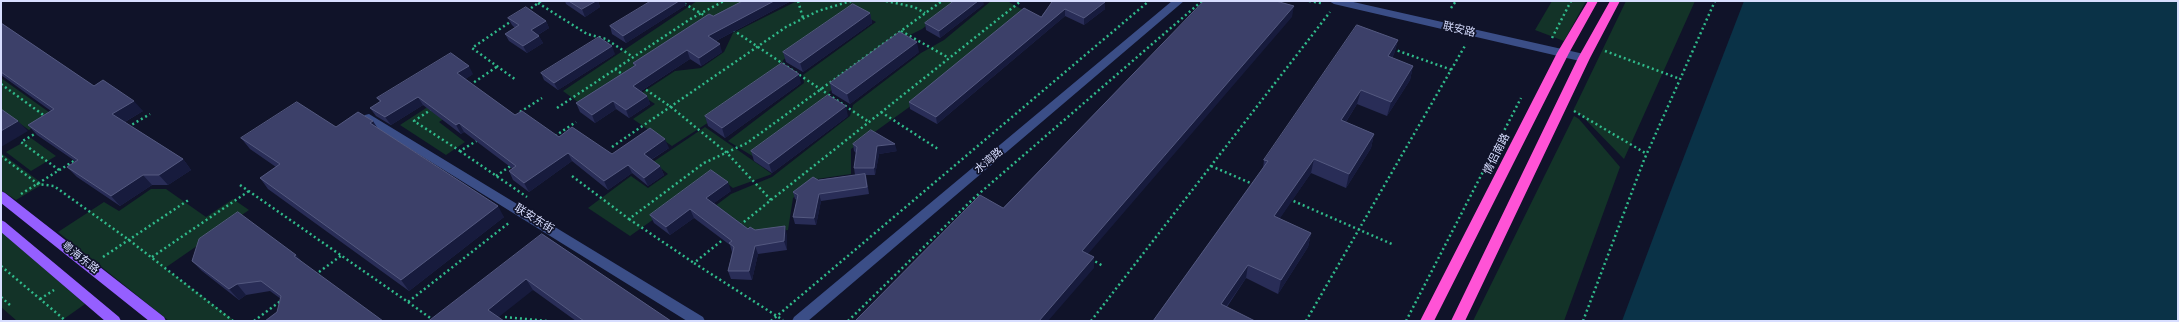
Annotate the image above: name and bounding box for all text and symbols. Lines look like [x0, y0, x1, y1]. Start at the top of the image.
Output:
street label: 联安路 [1441, 20, 1477, 40]
street label: 情侣南路 [1481, 131, 1513, 177]
street label: 水湾路 [972, 145, 1006, 177]
street label: 联安东街 [512, 202, 556, 236]
street label: 粤海东路 [59, 239, 101, 277]

